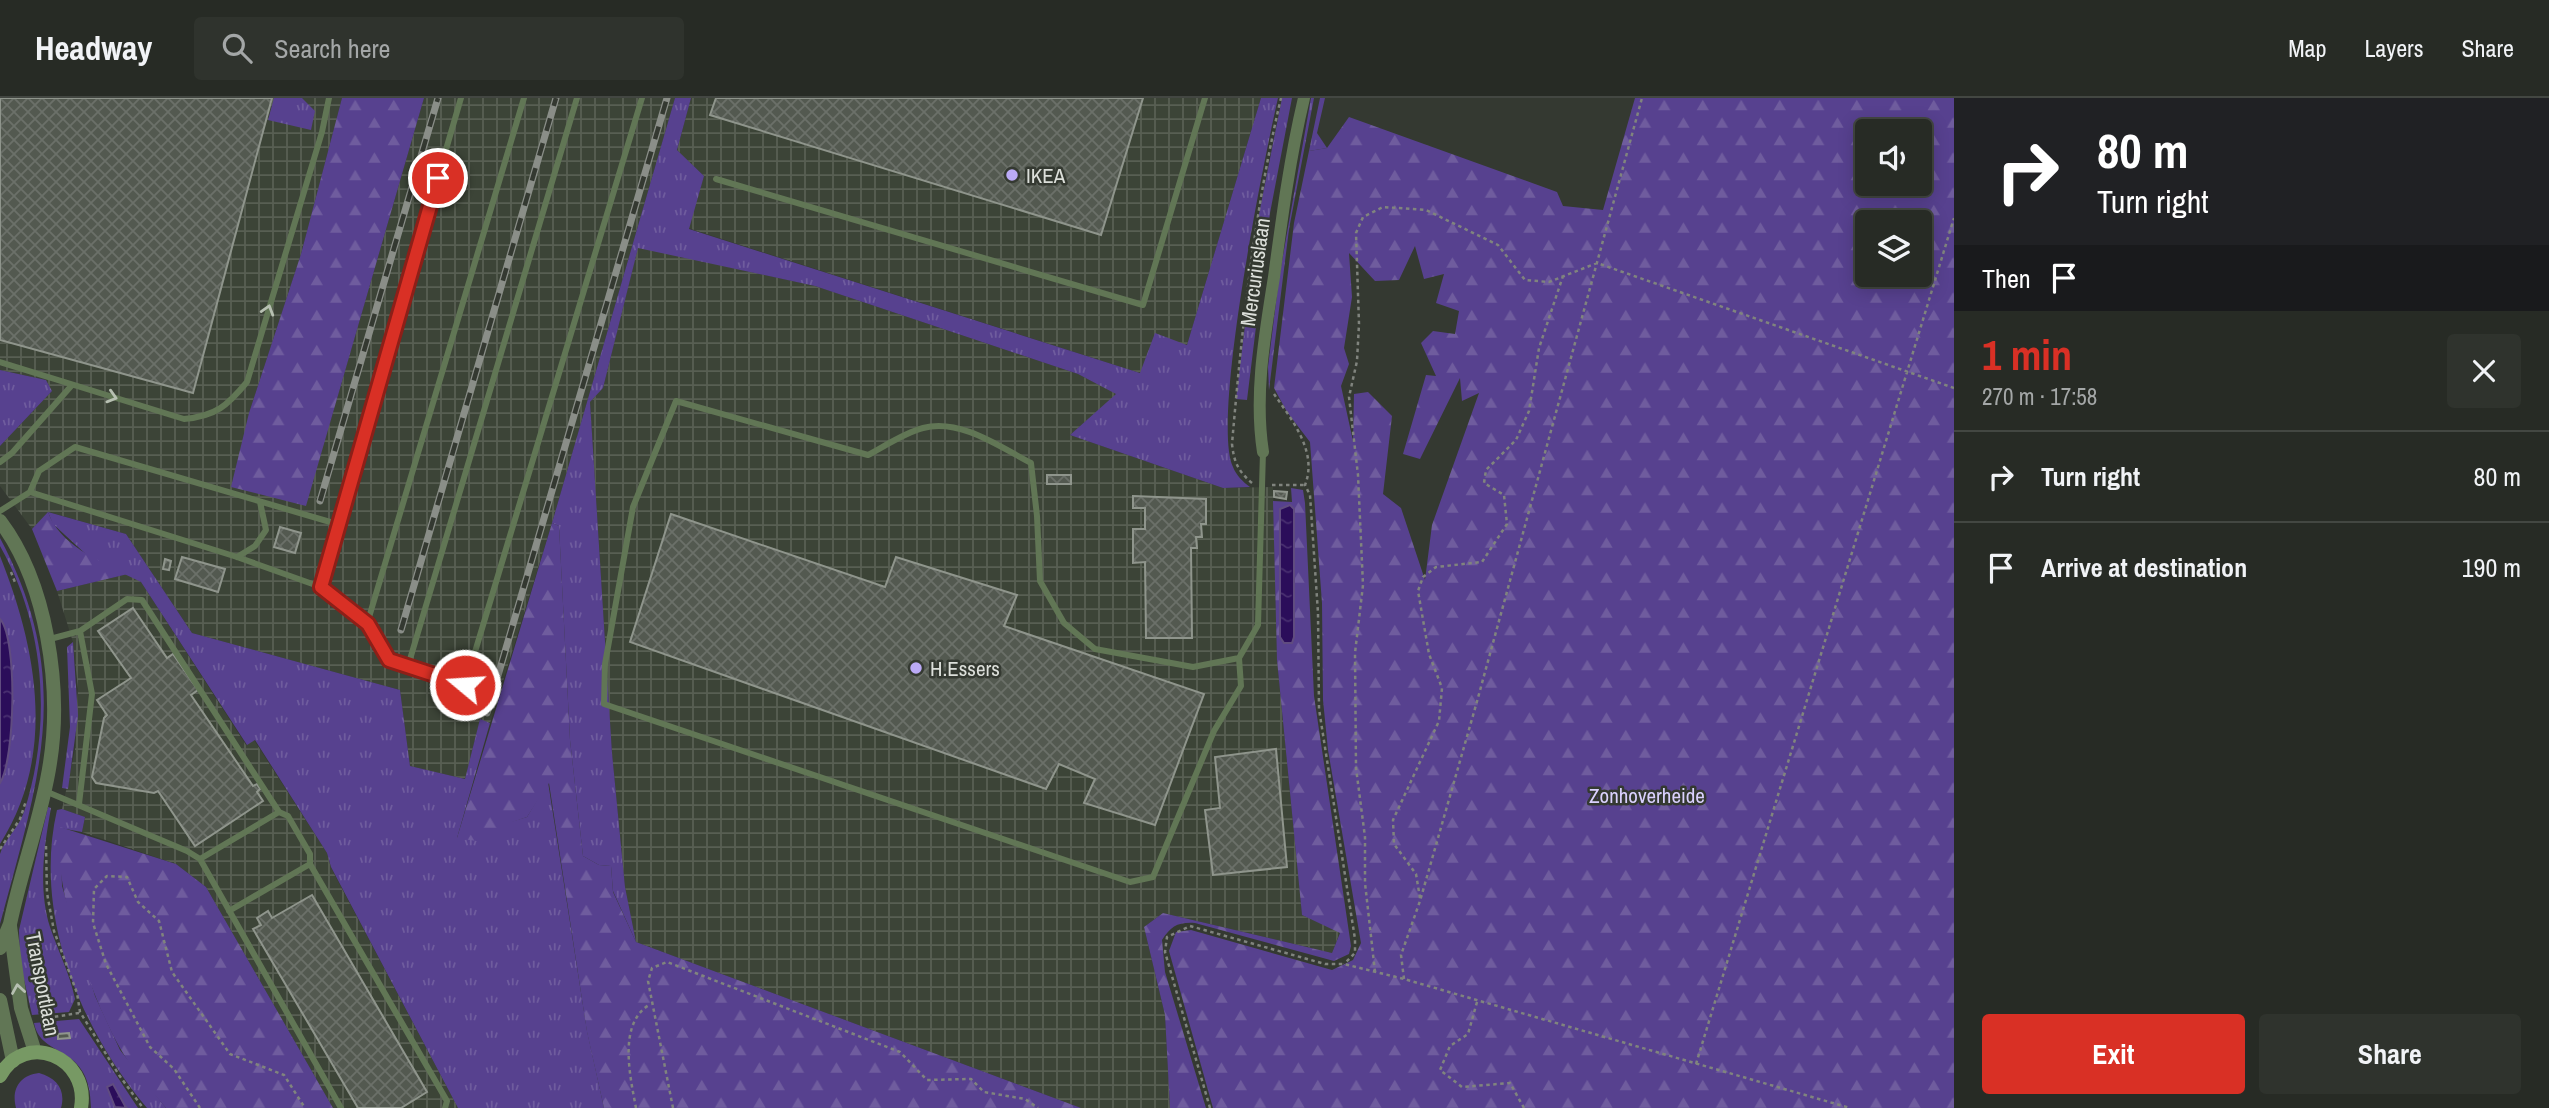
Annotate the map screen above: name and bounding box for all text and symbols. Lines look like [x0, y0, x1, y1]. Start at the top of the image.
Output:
search box [194, 17, 684, 80]
text: Headway [35, 26, 152, 70]
icon: search [218, 29, 256, 67]
text: Search here [274, 31, 390, 66]
text: Map [2288, 32, 2326, 64]
text: Layers [2364, 32, 2423, 64]
text: Share [2461, 32, 2514, 64]
text: 80 m [2097, 117, 2189, 183]
map controls [1855, 119, 1932, 287]
button: sound [1855, 119, 1932, 196]
icon: right [1982, 126, 2073, 217]
pin [408, 148, 468, 208]
icon: arrive [419, 159, 457, 197]
place label: IKEA [1026, 161, 1066, 190]
marker: IKEA [1004, 167, 1020, 183]
text: Turn right [2097, 180, 2209, 223]
button: layers [1855, 210, 1932, 287]
street label: Mercuriuslaan [1233, 216, 1277, 328]
icon: arrive [2045, 259, 2083, 297]
text: Then [1982, 261, 2031, 296]
one-way arrow [260, 304, 275, 316]
text: 1 min [1982, 327, 2072, 383]
button: close [2447, 334, 2521, 408]
text: 270 m · 17:58 [1982, 381, 2097, 412]
one-way arrow [105, 389, 118, 403]
icon: right [1982, 458, 2020, 496]
text: Turn right [2041, 459, 2140, 494]
text: 80 m [2474, 459, 2521, 494]
icon: arrive [1982, 549, 2020, 587]
text: Arrive at destination [2041, 550, 2247, 585]
text: 190 m [2462, 550, 2521, 585]
position arrow [428, 648, 502, 722]
place label: H.Essers [930, 654, 1000, 683]
marker: H.Essers [908, 660, 924, 676]
park label: Zonhoverheide [1589, 781, 1705, 810]
street label: Transportlaan [19, 929, 67, 1039]
one-way arrow [11, 983, 26, 995]
button: Exit [1982, 1014, 2245, 1094]
button: Share [2259, 1014, 2521, 1094]

